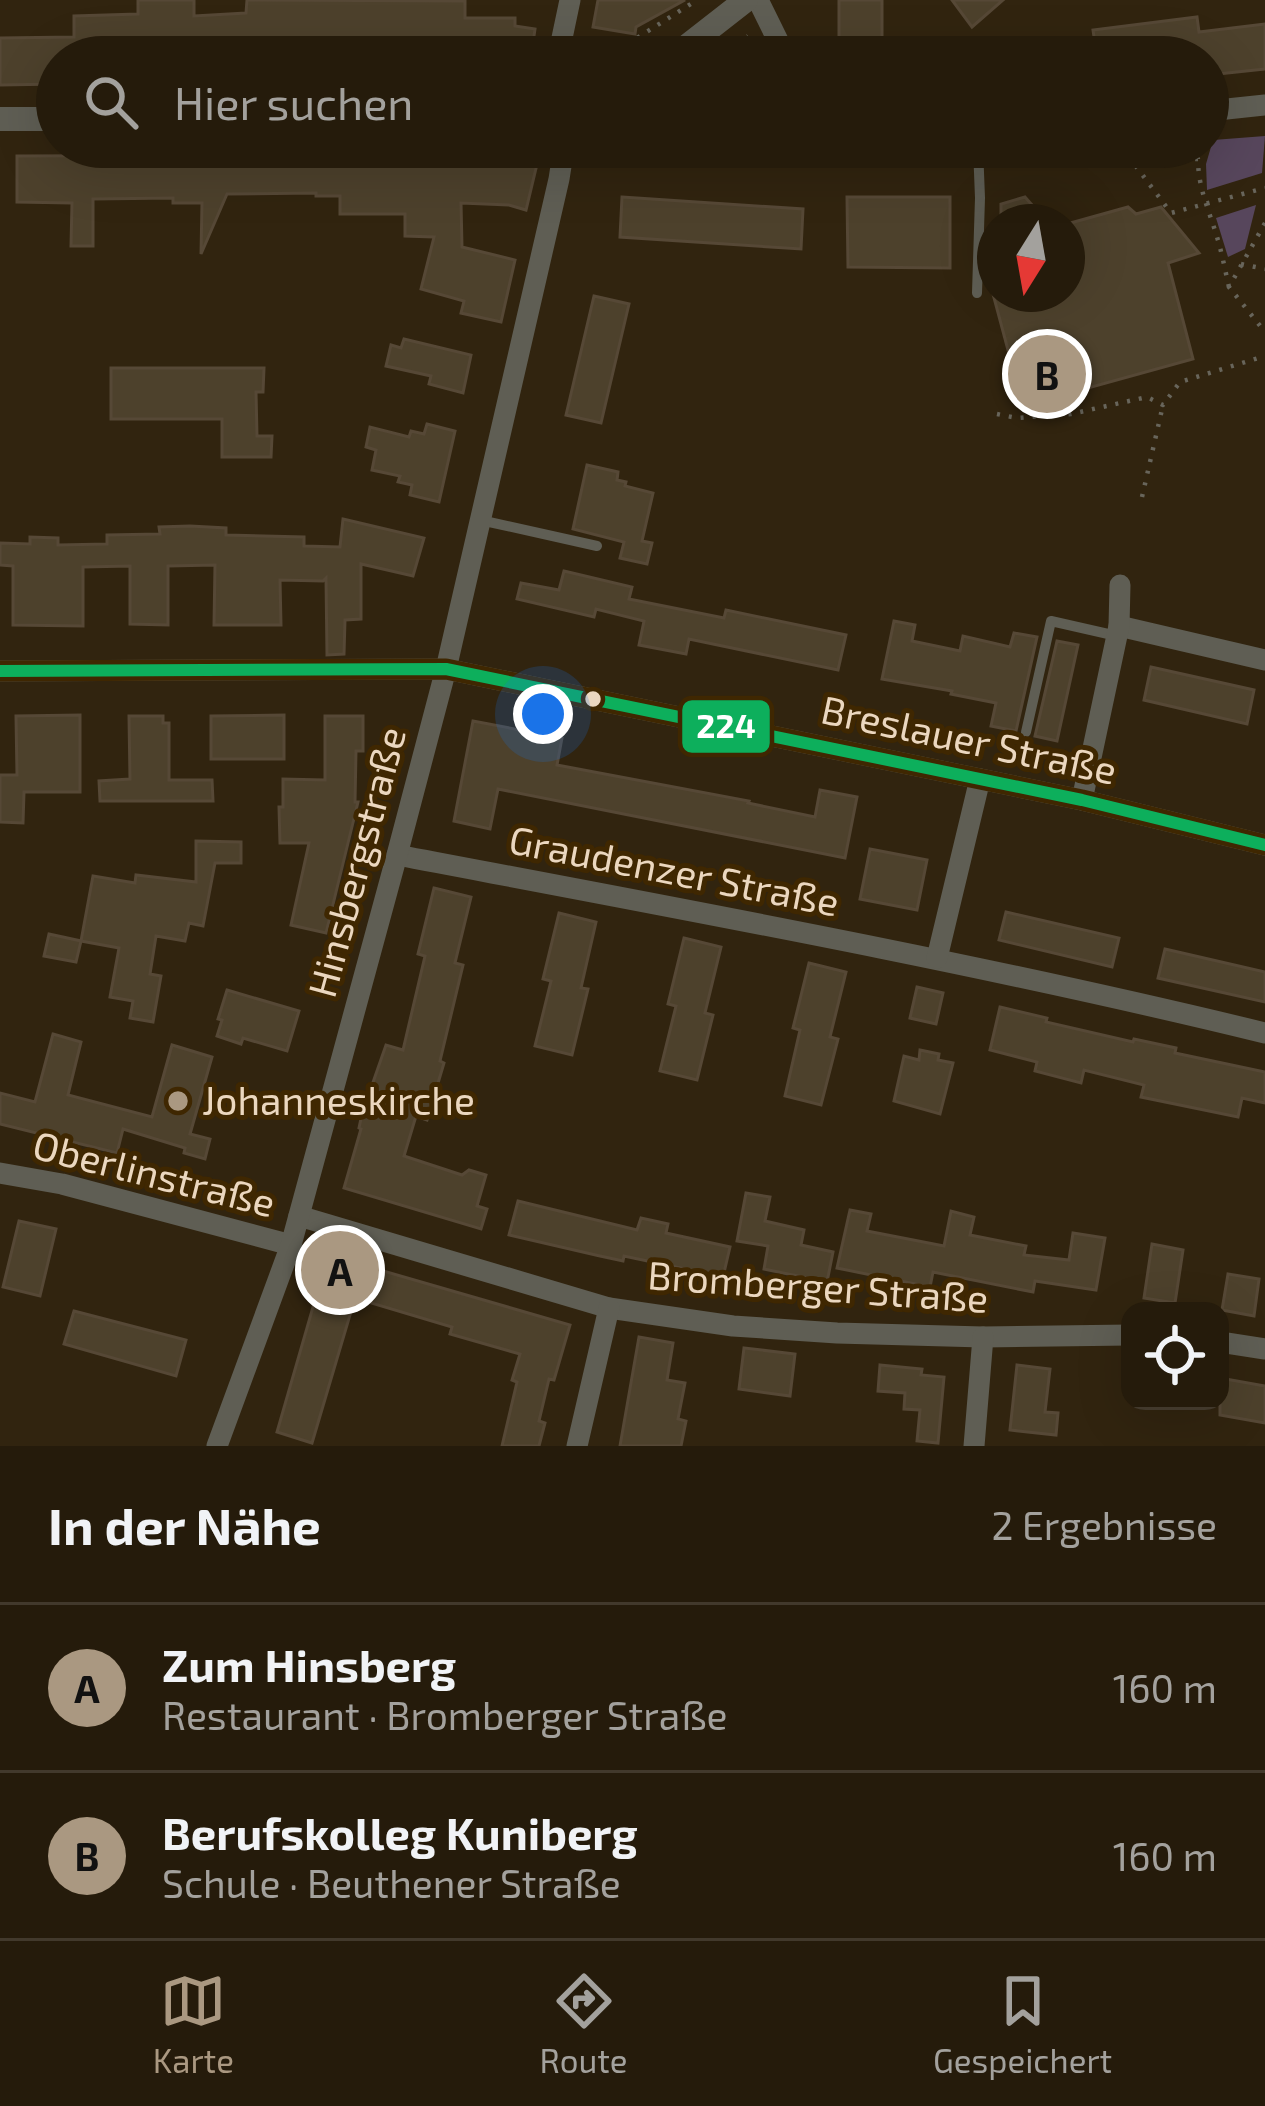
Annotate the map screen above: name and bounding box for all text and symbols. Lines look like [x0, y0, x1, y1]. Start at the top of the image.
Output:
search box [36, 36, 1229, 168]
icon: search [78, 69, 144, 135]
text: Hier suchen [174, 75, 414, 129]
north arrow [977, 204, 1085, 312]
pin: B [1008, 329, 1086, 419]
your location [513, 684, 573, 744]
street label: Breslauer Straße [817, 684, 1121, 793]
unlabelled marker [582, 688, 604, 710]
line badge: 224 [680, 698, 772, 755]
text: 224 [696, 705, 756, 745]
street label: Hinsbergstraße [297, 721, 414, 1002]
street label: Graudenzer Straße [505, 815, 843, 925]
place label: Johanneskirche [202, 1076, 475, 1123]
marker: Johanneskirche [165, 1088, 191, 1114]
street label: Oberlinstraße [28, 1120, 280, 1225]
pin: A [301, 1225, 379, 1315]
street label: Bromberger Straße [646, 1250, 990, 1321]
map controls [1121, 1302, 1229, 1410]
button: locate [1121, 1302, 1229, 1410]
text: In der Nähe [48, 1494, 321, 1555]
text: 2 Ergebnisse [991, 1501, 1217, 1548]
text: Zum Hinsberg [162, 1637, 456, 1691]
text: A [74, 1664, 100, 1711]
text: 160 m [1113, 1664, 1217, 1711]
text: Restaurant · Bromberger Straße [162, 1691, 728, 1738]
text: Berufskolleg Kuniberg [162, 1805, 638, 1859]
text: B [75, 1832, 99, 1879]
text: 160 m [1113, 1832, 1217, 1879]
text: Schule · Beuthener Straße [162, 1859, 621, 1906]
tab: Karte [153, 1968, 234, 2080]
tab: Route [539, 1968, 628, 2080]
tab: Gespeichert [933, 1968, 1112, 2080]

